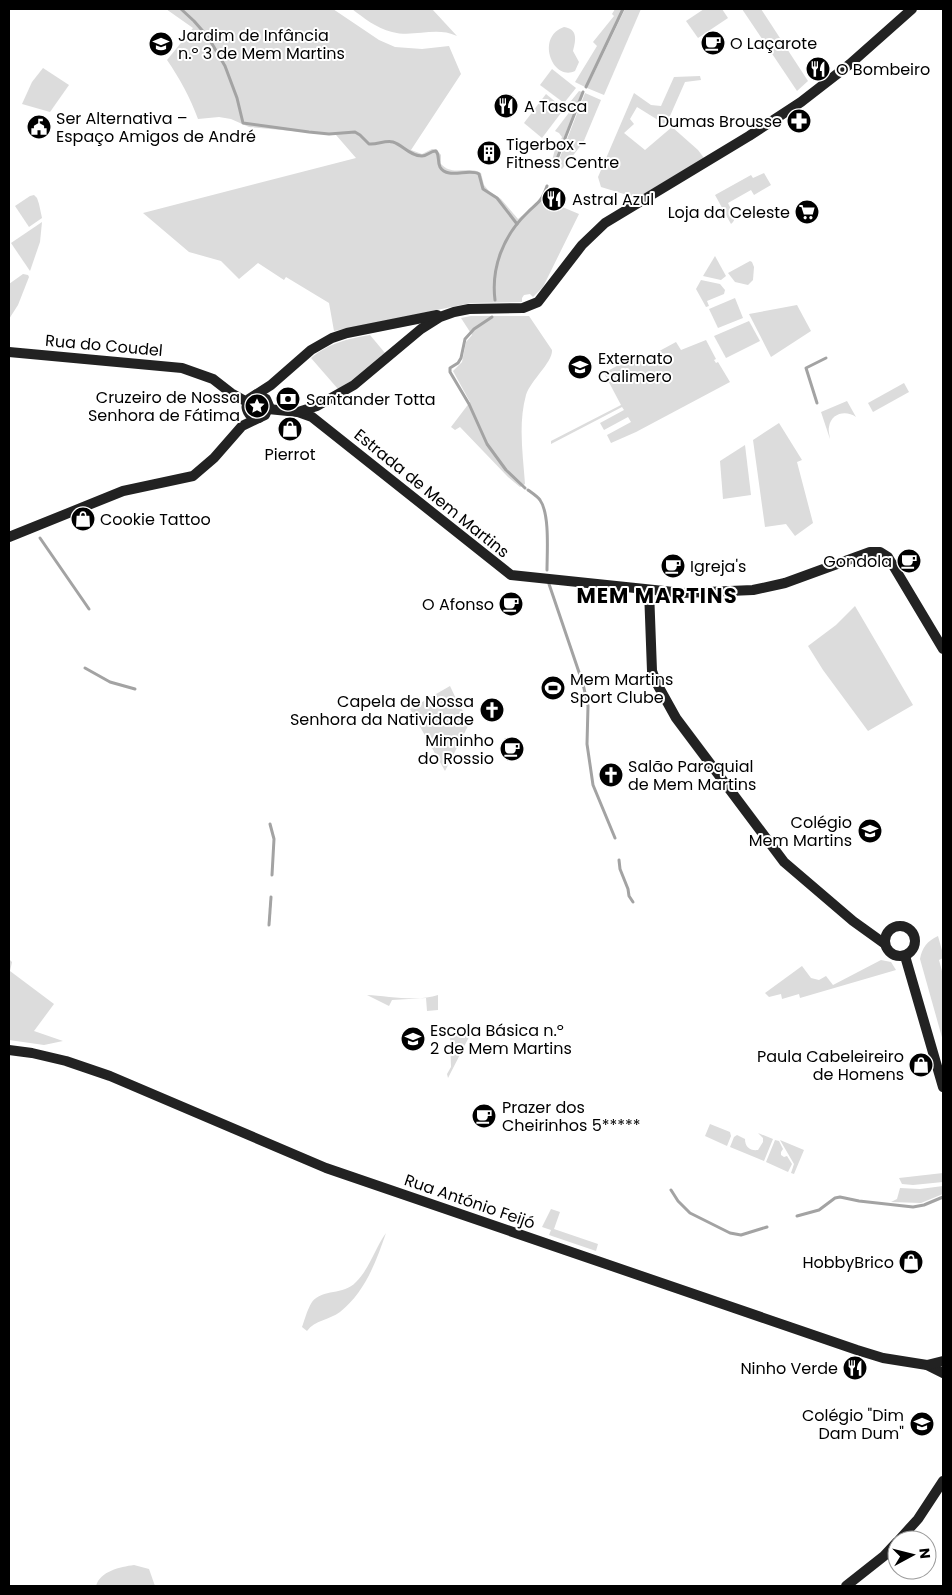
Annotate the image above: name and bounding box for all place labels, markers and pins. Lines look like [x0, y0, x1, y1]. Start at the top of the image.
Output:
place label: Jardim de Infância n.º 3 de Mem Martins [178, 24, 345, 65]
cafe icon: O Laçarote [700, 30, 726, 56]
school or university icon: Jardim de Infância n.º 3 de Mem Martins [148, 31, 174, 57]
place label: O Laçarote [730, 32, 817, 55]
restaurant icon: O Bombeiro [805, 56, 831, 82]
place label: O Bombeiro [836, 58, 930, 81]
restaurant icon: A Tasca [493, 93, 519, 119]
place label: A Tasca [524, 95, 587, 118]
place label: Ser Alternativa – Espaço Amigos de André [56, 107, 256, 148]
pharmacy icon: Dumas Brousse [786, 108, 812, 134]
place label: Dumas Brousse [658, 110, 782, 133]
public building icon: Ser Alternativa – Espaço Amigos de André [26, 114, 52, 140]
place label: Tigerbox - Fitness Centre [506, 133, 619, 174]
building icon: Tigerbox - Fitness Centre [476, 140, 502, 166]
restaurant icon: Astral Azul [541, 186, 567, 212]
place label: Astral Azul [572, 188, 654, 211]
supermarket icon: Loja da Celeste [794, 199, 820, 225]
place label: Loja da Celeste [668, 201, 790, 224]
place label: Externato Calimero [598, 347, 673, 388]
school or university icon: Externato Calimero [567, 354, 593, 380]
place label: Cruzeiro de Nossa Senhora de Fátima [88, 386, 240, 427]
bank icon: Santander Totta [275, 386, 301, 412]
place label: Santander Totta [306, 388, 436, 411]
place icon: Cruzeiro de Nossa Senhora de Fátima [244, 393, 270, 419]
shop icon: Pierrot [277, 416, 303, 442]
place label: Pierrot [264, 443, 316, 466]
shop icon: Cookie Tattoo [70, 506, 96, 532]
place label: Cookie Tattoo [100, 508, 211, 531]
cafe icon: Gondola [896, 548, 922, 574]
place label: Gondola [823, 550, 892, 573]
cafe icon: Igreja's [660, 553, 686, 579]
place label: Igreja's [690, 555, 746, 578]
cafe icon: O Afonso [498, 591, 524, 617]
place label: O Afonso [422, 593, 494, 616]
place label: Mem Martins Sport Clube [570, 668, 673, 709]
sports icon: Mem Martins Sport Clube [540, 675, 566, 701]
place label: Capela de Nossa Senhora da Natividade [290, 690, 474, 731]
church icon: Capela de Nossa Senhora da Natividade [479, 697, 505, 723]
place label: Miminho do Rossio [418, 729, 494, 770]
cafe icon: Miminho do Rossio [499, 736, 525, 762]
place label: Salão Paroquial de Mem Martins [628, 755, 756, 796]
church icon: Salão Paroquial de Mem Martins [598, 762, 624, 788]
place label: Colégio Mem Martins [749, 811, 852, 852]
school or university icon: Colégio Mem Martins [857, 818, 883, 844]
place label: Escola Básica n.º 2 de Mem Martins [430, 1019, 572, 1060]
school or university icon: Escola Básica n.º 2 de Mem Martins [400, 1026, 426, 1052]
place label: Paula Cabeleireiro de Homens [757, 1045, 904, 1086]
shop icon: Paula Cabeleireiro de Homens [908, 1052, 934, 1078]
place label: Prazer dos Cheirinhos 5***** [502, 1096, 641, 1137]
cafe icon: Prazer dos Cheirinhos 5***** [471, 1103, 497, 1129]
shop icon: HobbyBrico [898, 1249, 924, 1275]
place label: HobbyBrico [802, 1251, 894, 1274]
restaurant icon: Ninho Verde [842, 1355, 868, 1381]
place label: Ninho Verde [740, 1357, 838, 1380]
place label: Colégio "Dim Dam Dum" [802, 1404, 904, 1445]
school or university icon: Colégio "Dim Dam Dum" [909, 1411, 935, 1437]

